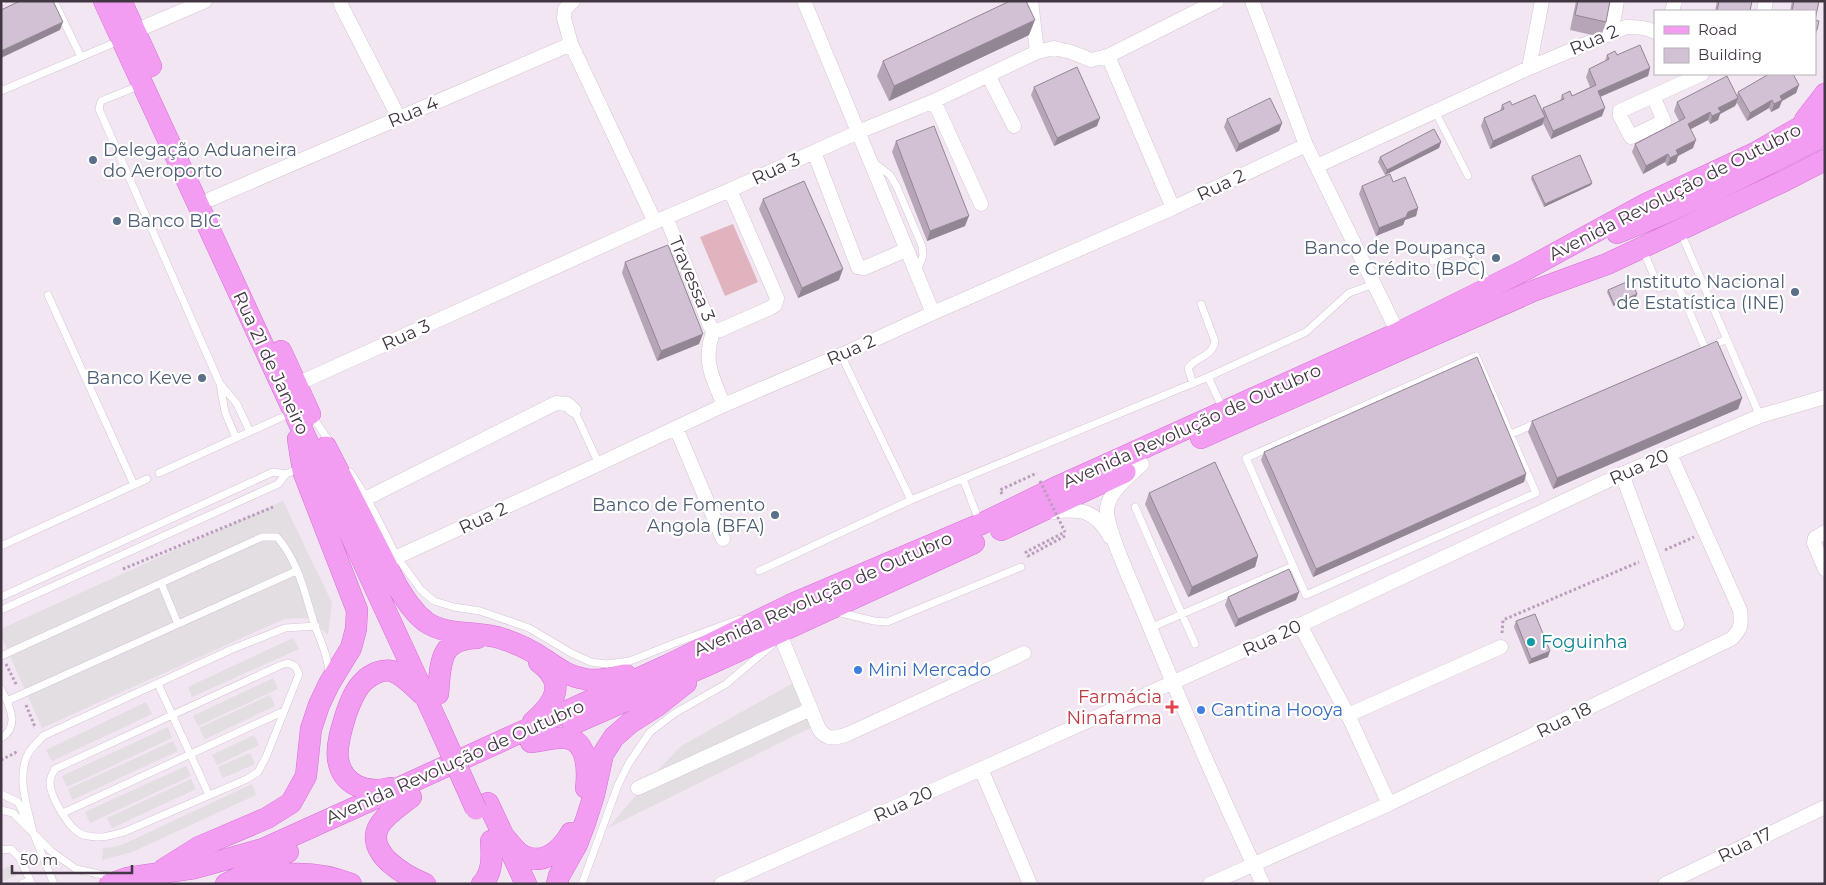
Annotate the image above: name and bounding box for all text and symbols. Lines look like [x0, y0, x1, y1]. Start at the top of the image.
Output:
legend [1654, 10, 1816, 75]
street label: Rua 2 [1566, 20, 1622, 60]
text: Road [1698, 20, 1737, 39]
text: Building [1698, 45, 1762, 64]
street label: Rua 4 [385, 92, 441, 132]
street label: Avenida Revolução de Outubro [1545, 119, 1805, 265]
place label: Delegação Aduaneira do Aeroporto [103, 139, 297, 182]
street label: Rua 3 [748, 148, 804, 190]
marker: Delegação Aduaneira do Aeroporto [87, 154, 99, 166]
street label: Rua 2 [1193, 164, 1249, 206]
place label: Banco BIC [127, 210, 221, 232]
marker: Banco BIC [111, 215, 123, 227]
street label: Travessa 3 [664, 233, 720, 325]
place label: Banco de Poupança e Crédito (BPC) [1304, 237, 1486, 280]
marker: Banco de Poupança e Crédito (BPC) [1490, 252, 1502, 264]
place label: Instituto Nacional de Estatística (INE) [1616, 271, 1785, 314]
marker: Instituto Nacional de Estatística (INE) [1789, 286, 1801, 298]
street label: Rua 21 de Janeiro [228, 288, 314, 438]
street label: Rua 3 [378, 315, 434, 355]
street label: Rua 2 [823, 330, 879, 370]
street label: Avenida Revolução de Outubro [1059, 359, 1325, 493]
place label: Banco Keve [86, 367, 192, 389]
marker: Banco Keve [196, 372, 208, 384]
street label: Rua 20 [1606, 444, 1672, 490]
place label: Banco de Fomento Angola (BFA) [592, 494, 765, 537]
street label: Rua 2 [455, 497, 511, 539]
marker: Banco de Fomento Angola (BFA) [769, 509, 781, 521]
street label: Avenida Revolução de Outubro [690, 527, 956, 661]
street label: Rua 20 [1239, 615, 1305, 661]
place label: Foguinha [1541, 631, 1628, 653]
marker: Foguinha [1525, 636, 1537, 648]
place label: Mini Mercado [868, 659, 991, 681]
marker: Mini Mercado [852, 664, 864, 676]
place label: Farmácia Ninafarma [1066, 686, 1162, 729]
street label: Avenida Revolução de Outubro [322, 695, 588, 829]
street label: Rua 18 [1533, 697, 1595, 743]
place label: Cantina Hooya [1211, 699, 1343, 721]
marker: Farmácia Ninafarma [1166, 701, 1178, 713]
marker: Cantina Hooya [1195, 704, 1207, 716]
street label: Rua 20 [870, 781, 936, 827]
street label: Rua 17 [1714, 822, 1776, 868]
scale bar [12, 842, 132, 874]
text: 50 m [20, 850, 58, 869]

